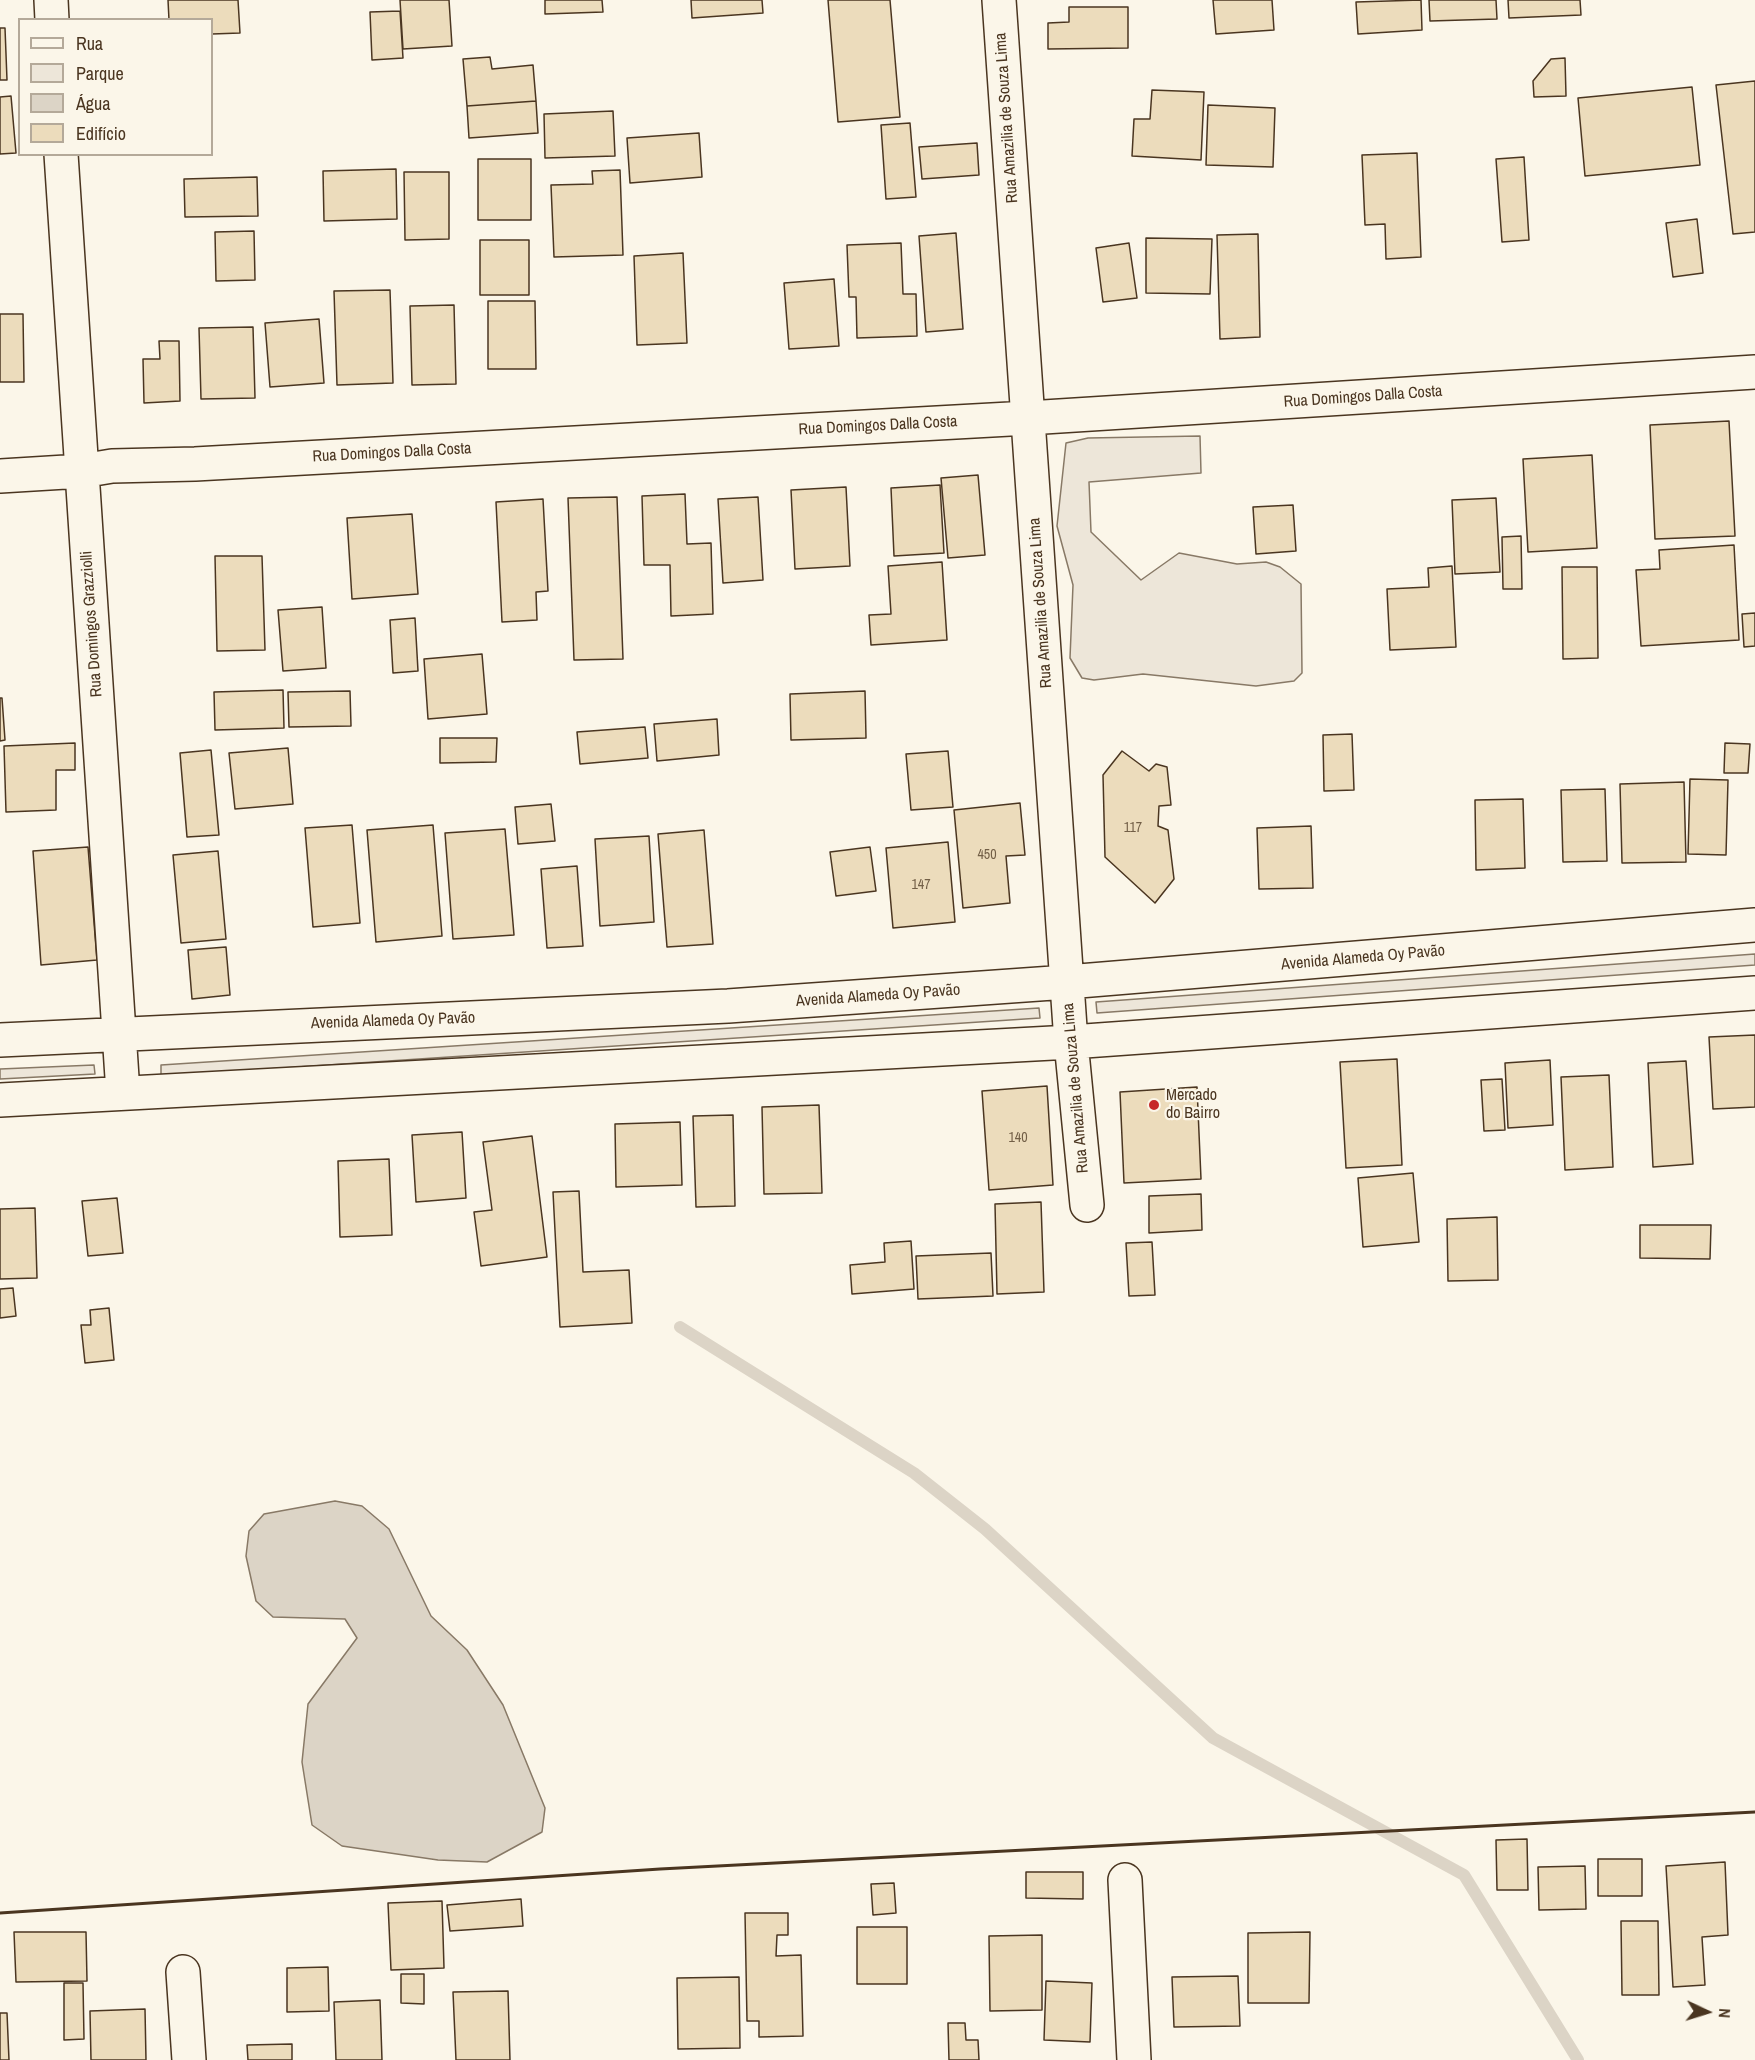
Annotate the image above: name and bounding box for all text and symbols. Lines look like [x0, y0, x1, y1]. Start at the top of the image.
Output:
legend [18, 18, 213, 156]
text: Rua [76, 31, 103, 56]
street label: Rua Amazilia de Souza Lima [991, 32, 1023, 204]
text: Parque [76, 61, 124, 86]
text: Água [76, 91, 110, 116]
text: Edifício [76, 121, 126, 146]
street label: Rua Domingos Dalla Costa [1283, 382, 1443, 412]
street label: Rua Domingos Dalla Costa [798, 412, 958, 440]
street label: Rua Domingos Dalla Costa [312, 439, 472, 467]
street label: Rua Amazilia de Souza Lima [1025, 517, 1057, 689]
street label: Rua Domingos Grazziolli [77, 550, 107, 698]
house number: 117 [1124, 820, 1142, 836]
house number: 450 [977, 847, 997, 863]
house number: 147 [911, 877, 931, 893]
street label: Avenida Alameda Oy Pavão [1280, 941, 1446, 975]
street label: Avenida Alameda Oy Pavão [795, 981, 961, 1011]
street label: Rua Amazilia de Souza Lima [1059, 1002, 1093, 1174]
street label: Avenida Alameda Oy Pavão [310, 1009, 476, 1033]
place label: Mercado do Bairro [1166, 1086, 1220, 1124]
marker: Mercado do Bairro [1147, 1098, 1161, 1112]
house number: 140 [1008, 1130, 1028, 1146]
north arrow [1677, 1982, 1737, 2042]
text: N [1714, 2008, 1736, 2019]

